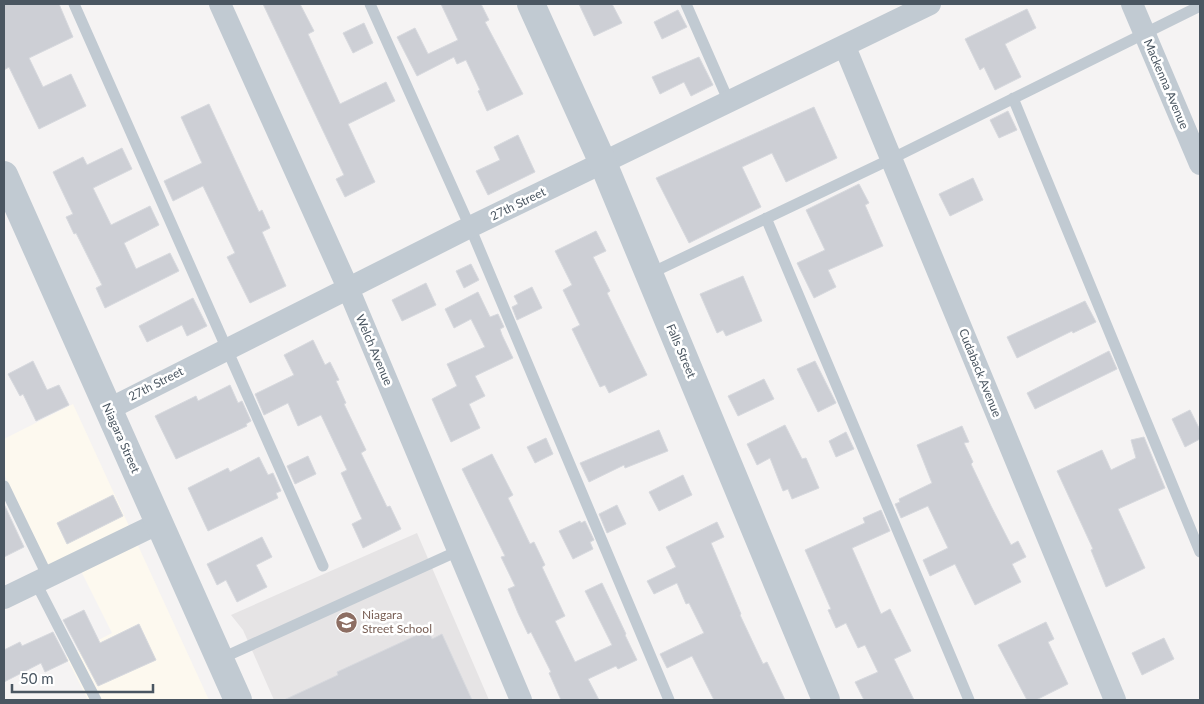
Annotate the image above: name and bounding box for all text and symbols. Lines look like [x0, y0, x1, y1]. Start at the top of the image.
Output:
street label: Mackenna Avenue [1141, 36, 1192, 131]
street label: 27th Street [488, 183, 548, 223]
street label: Welch Avenue [353, 312, 396, 388]
street label: Falls Street [663, 321, 700, 381]
street label: Cudaback Avenue [956, 326, 1005, 419]
street label: 27th Street [126, 363, 186, 404]
street label: Niagara Street [99, 400, 144, 476]
place label: Niagara Street School [362, 607, 432, 636]
school or university icon: Niagara Street School [334, 610, 358, 634]
scale bar [12, 662, 154, 694]
text: 50 m [20, 669, 54, 687]

